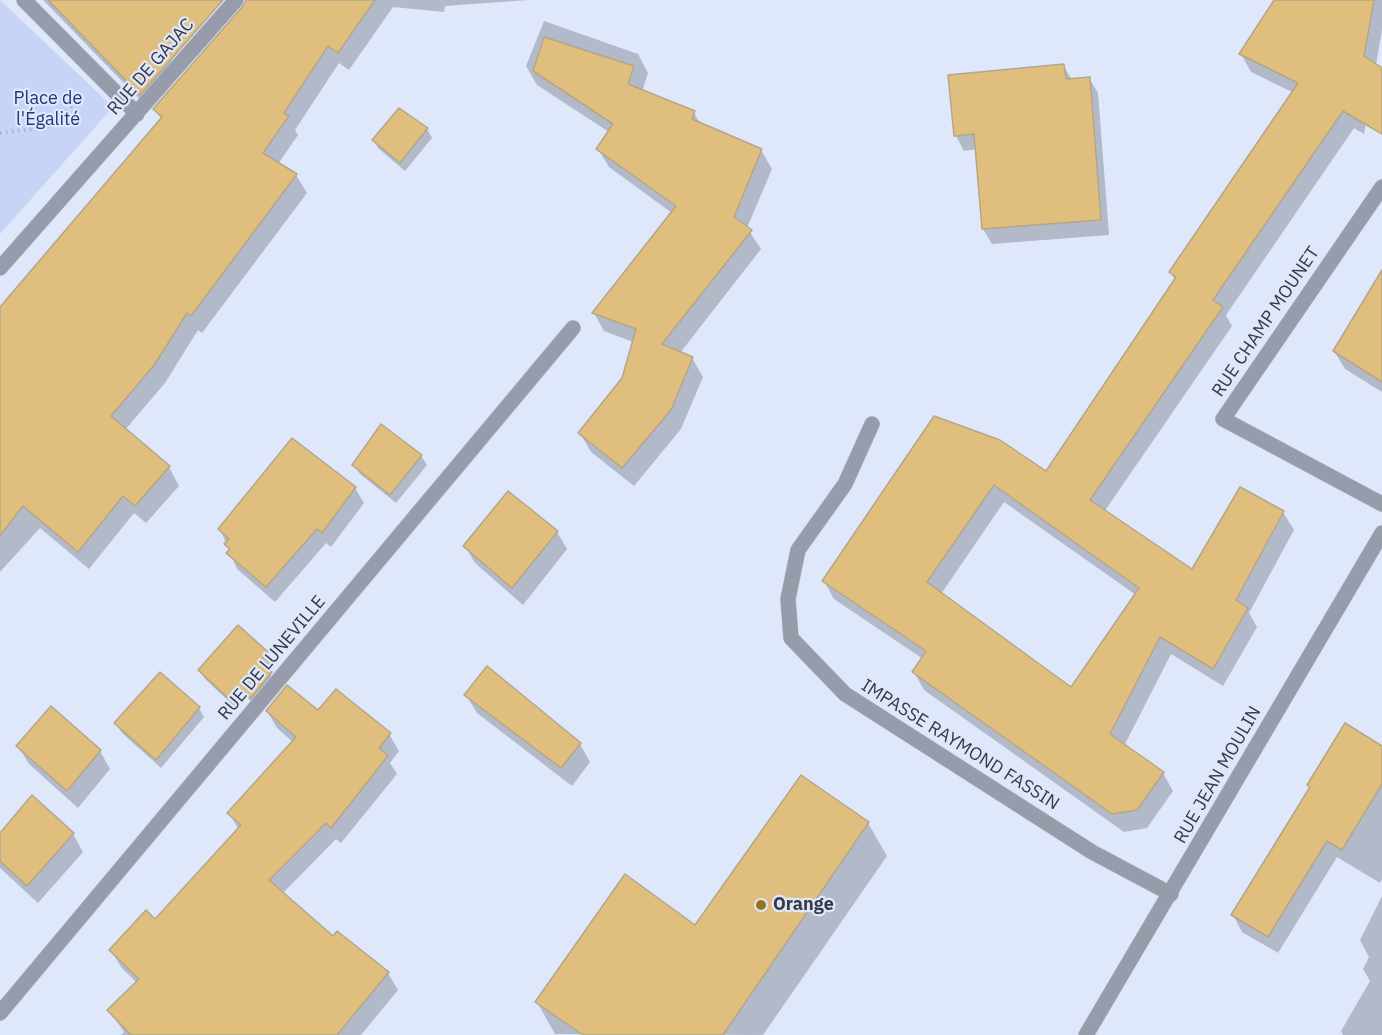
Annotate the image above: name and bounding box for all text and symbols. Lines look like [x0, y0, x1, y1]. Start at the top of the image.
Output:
street label: RUE DE GAJAC [103, 14, 199, 120]
park label: Place de l'Égalité [14, 88, 82, 130]
street label: RUE CHAMP MOUNET [1208, 243, 1324, 401]
street label: RUE DE LUNEVILLE [214, 591, 330, 725]
street label: IMPASSE RAYMOND FASSIN [857, 675, 1063, 815]
street label: RUE JEAN MOULIN [1170, 703, 1266, 847]
place label: Orange [773, 894, 834, 916]
marker: Orange [754, 898, 768, 912]

